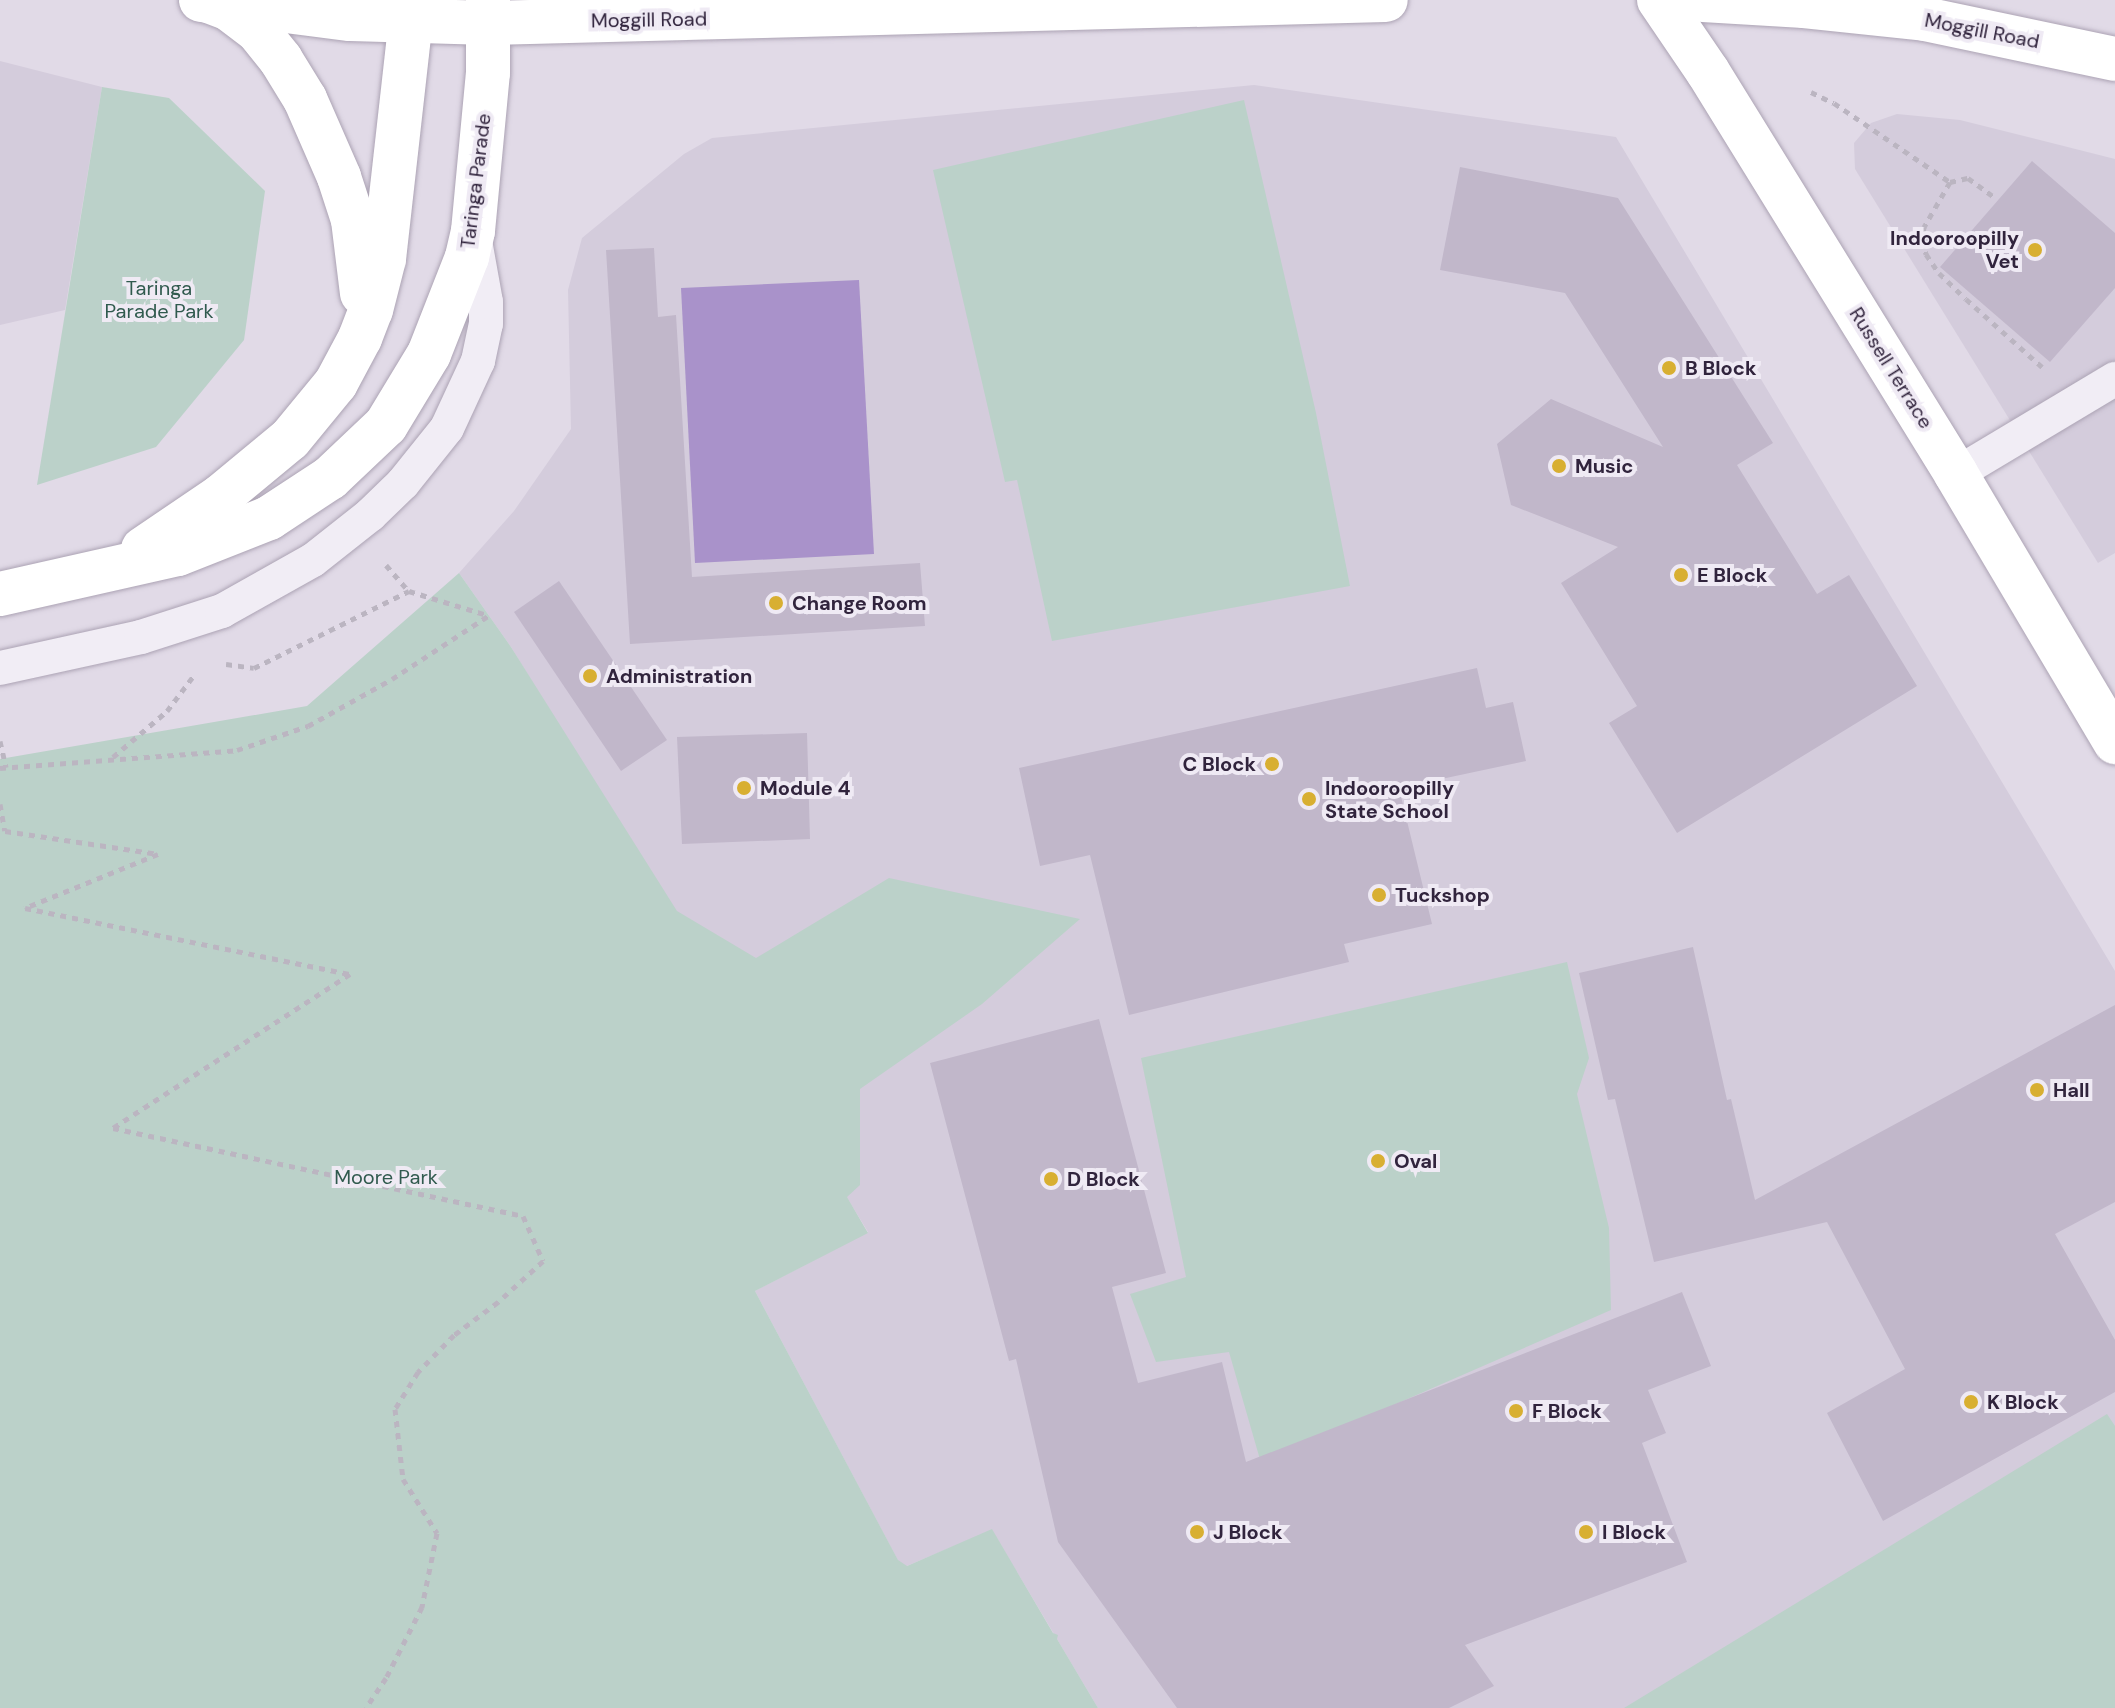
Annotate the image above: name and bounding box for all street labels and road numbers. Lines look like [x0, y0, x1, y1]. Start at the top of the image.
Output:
street label: Moggill Road [591, 7, 707, 33]
street label: Moggill Road [1923, 8, 2041, 54]
street label: Taringa Parade [456, 112, 496, 250]
street label: Russell Terrace [1844, 303, 1938, 433]

